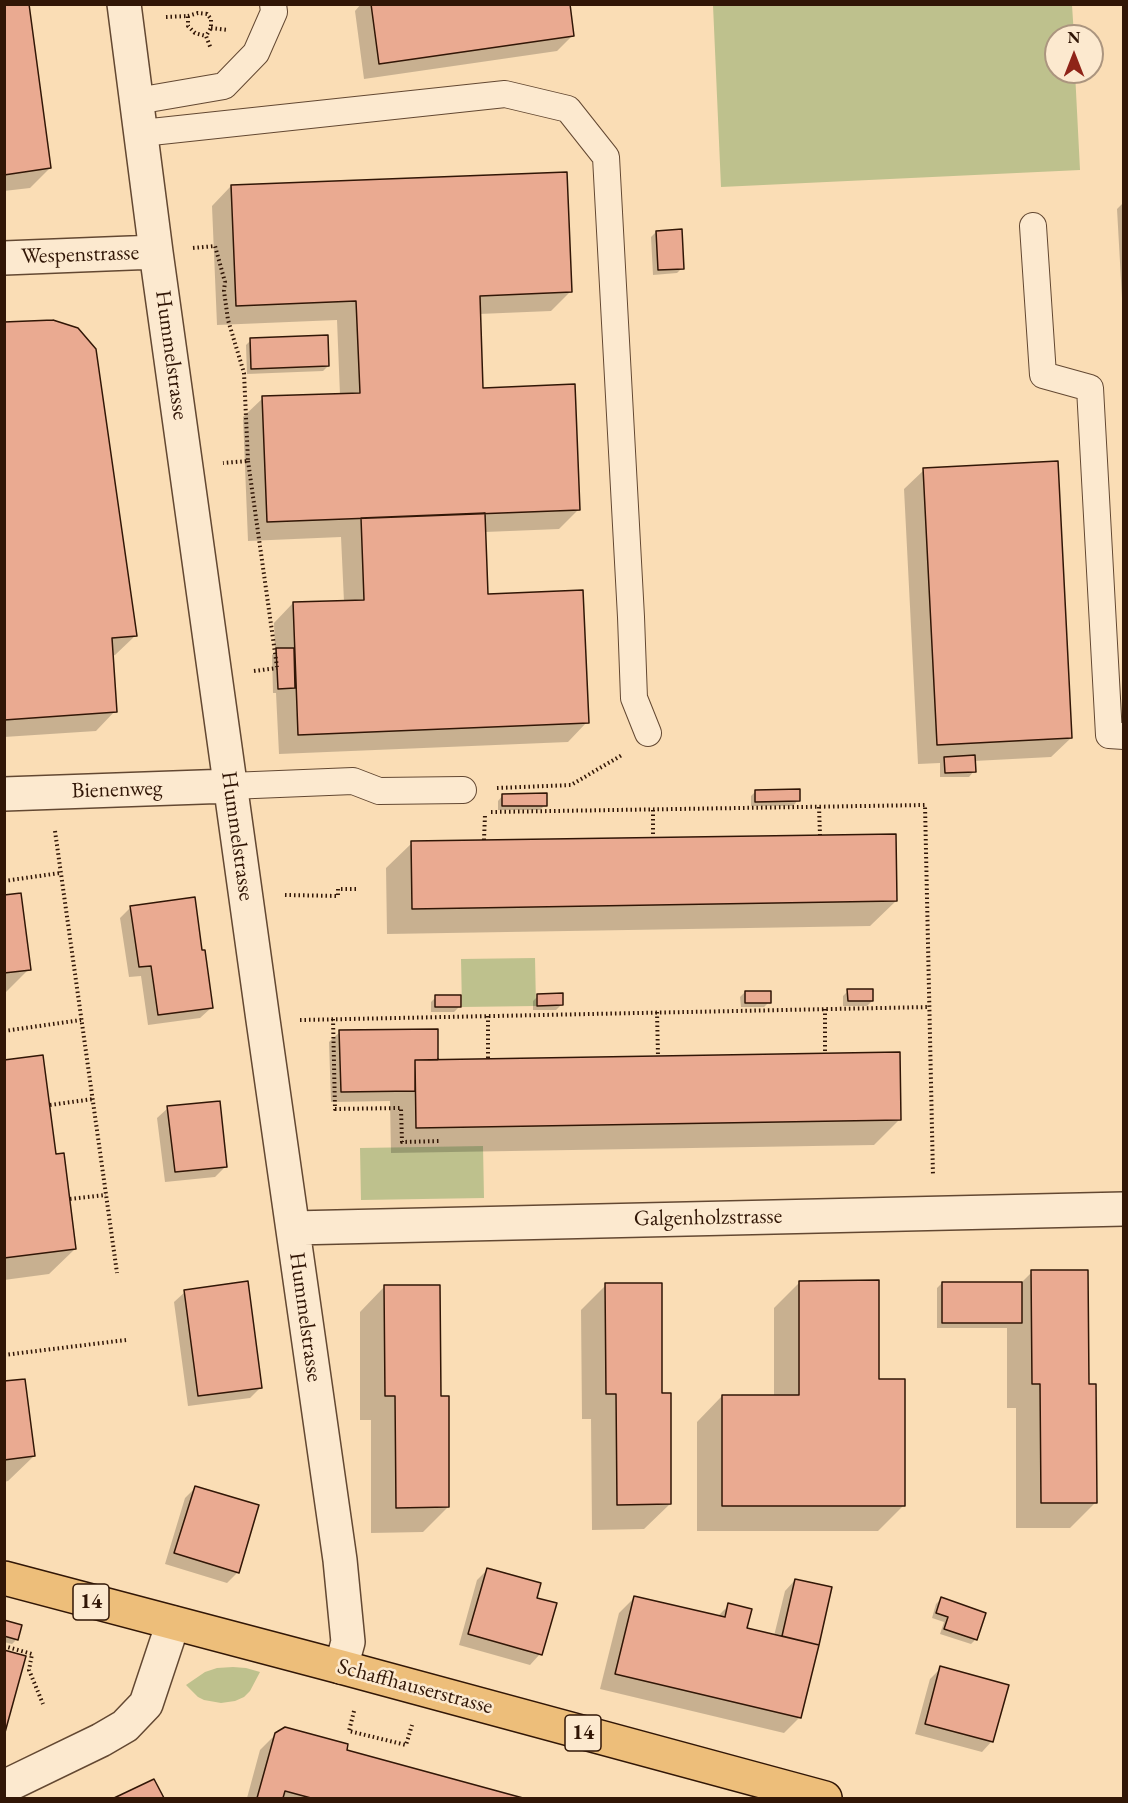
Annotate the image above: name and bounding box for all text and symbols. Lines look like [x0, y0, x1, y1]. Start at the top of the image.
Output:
north arrow [1044, 24, 1104, 84]
text: N [1068, 27, 1080, 48]
street label: Wespenstrasse [20, 240, 140, 270]
street label: Hummelstrasse [149, 289, 193, 421]
street label: Hummelstrasse [215, 770, 259, 902]
street label: Bienenweg [71, 775, 163, 805]
street label: Galgenholzstrasse [634, 1204, 782, 1232]
street label: Hummelstrasse [283, 1251, 327, 1383]
road number: 14 [73, 1584, 109, 1620]
street label: Schaffhauserstrasse [334, 1654, 496, 1720]
road number: 14 [565, 1715, 601, 1751]

